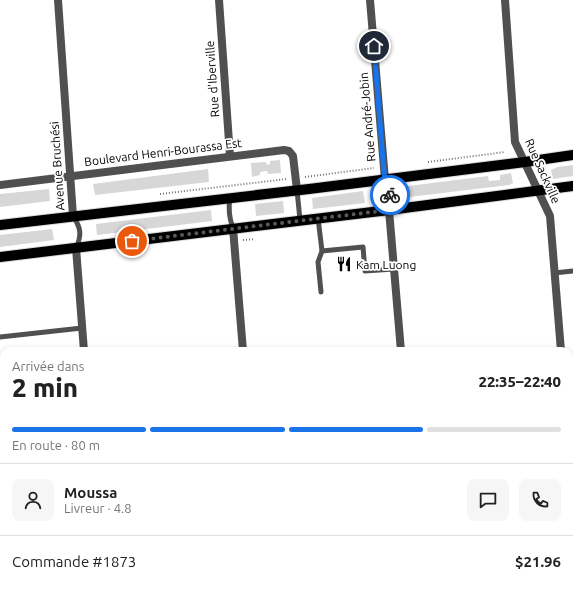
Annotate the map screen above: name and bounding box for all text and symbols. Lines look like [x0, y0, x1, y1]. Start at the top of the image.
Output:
pin [357, 29, 391, 63]
icon: home [363, 35, 385, 57]
street label: Rue d'Iberville [203, 40, 221, 118]
street label: Rue André-Jobin [357, 72, 377, 162]
street label: Avenue Bruchési [47, 121, 67, 211]
street label: Boulevard Henri-Bourassa Est [84, 136, 243, 168]
street label: Rue Sackville [523, 137, 563, 205]
courier [370, 175, 410, 215]
icon: bike [379, 184, 401, 206]
pin [115, 224, 149, 258]
icon: bag [121, 230, 143, 252]
restaurant icon: Kam Luong [335, 255, 353, 273]
place label: Kam Luong [356, 258, 416, 271]
text: Arrivée dans [12, 359, 84, 373]
text: 2 min [12, 373, 78, 402]
text: 22:35–22:40 [478, 373, 561, 390]
text: En route · 80 m [12, 438, 100, 452]
button: person [12, 479, 54, 521]
button: chat [467, 479, 509, 521]
button: phone [519, 479, 561, 521]
text: Moussa [64, 484, 117, 501]
text: Livreur · 4.8 [64, 501, 132, 515]
text: Commande #1873 [12, 553, 136, 570]
text: $21.96 [515, 553, 561, 570]

